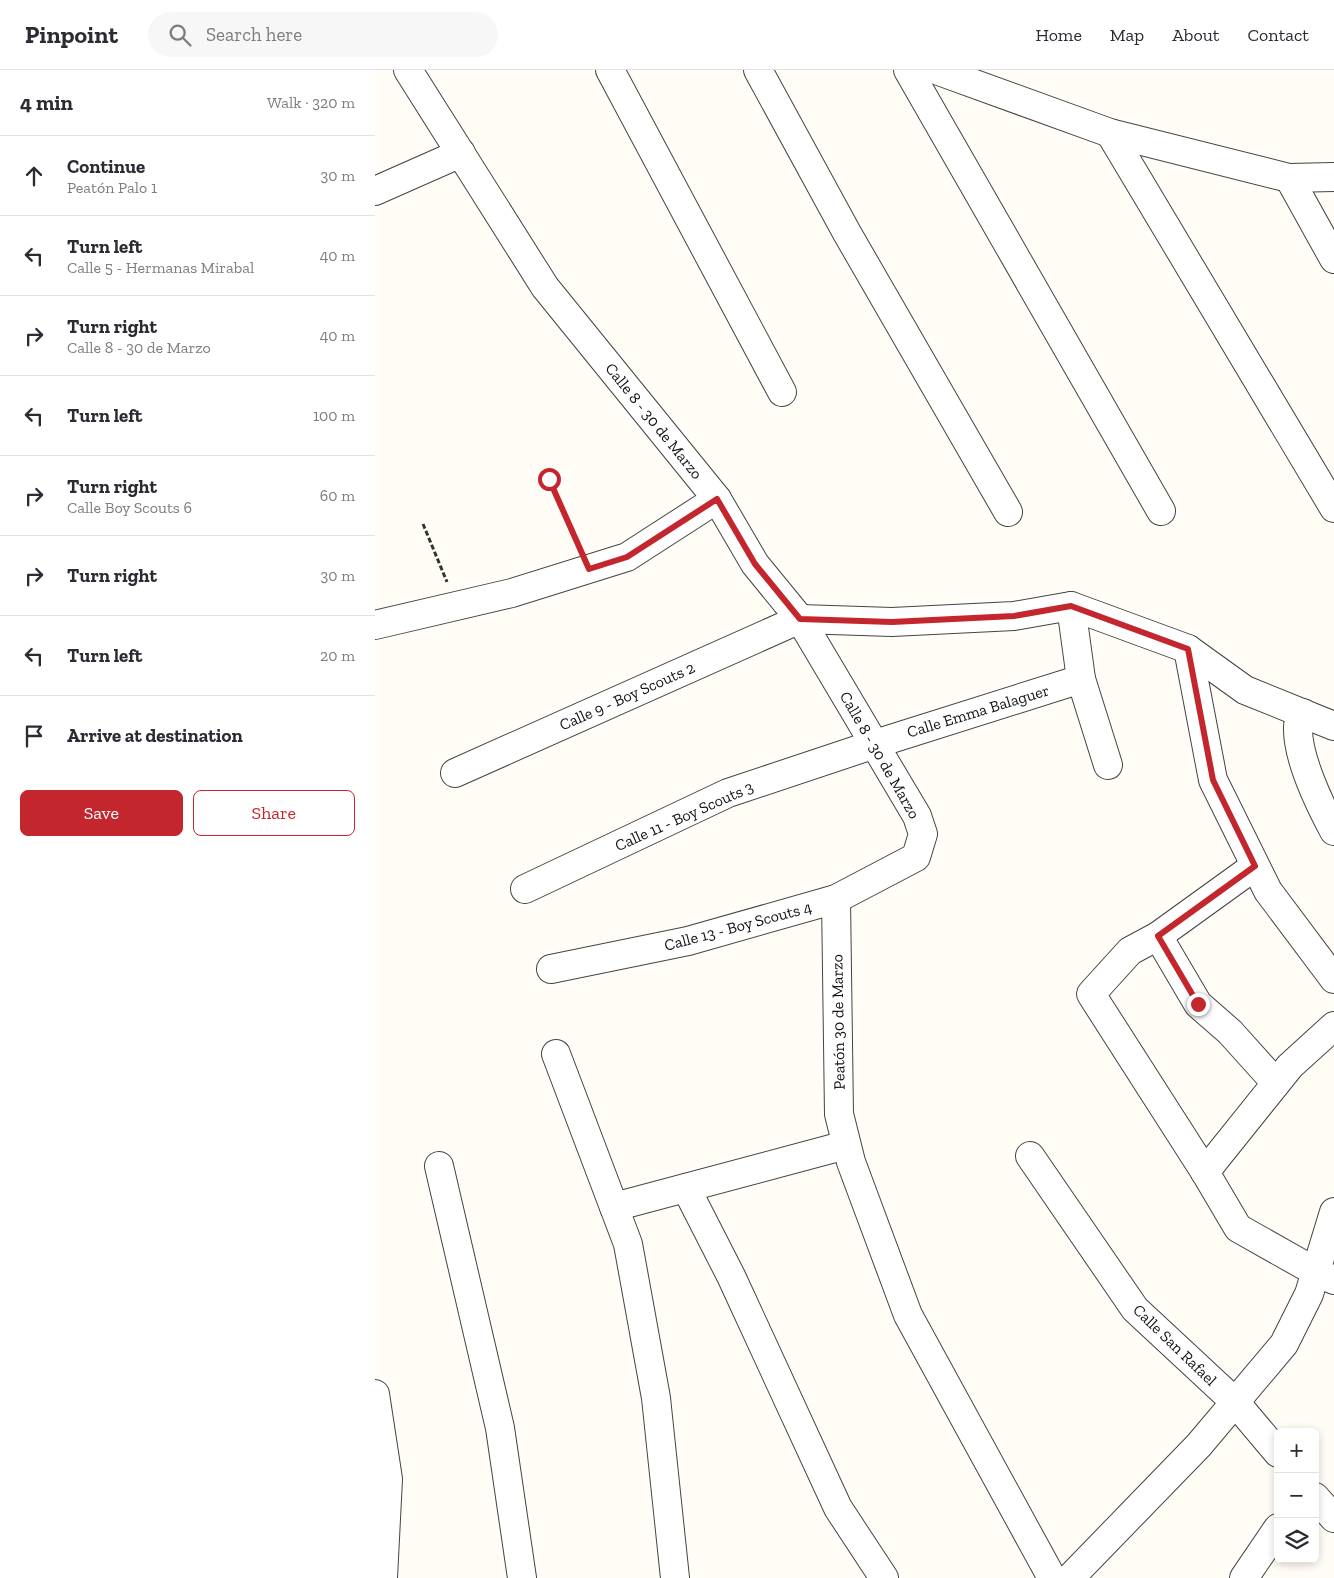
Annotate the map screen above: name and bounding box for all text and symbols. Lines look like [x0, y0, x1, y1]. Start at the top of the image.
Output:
search box [148, 12, 498, 57]
text: Pinpoint [25, 20, 118, 49]
icon: search [166, 21, 194, 49]
text: Search here [206, 23, 302, 46]
text: Home [1035, 24, 1082, 46]
text: Map [1110, 24, 1144, 46]
text: About [1172, 24, 1219, 46]
text: Contact [1247, 24, 1309, 46]
text: 4 min [20, 90, 73, 115]
text: Walk · 320 m [267, 93, 355, 112]
text: Continue [67, 155, 145, 178]
icon: ahead [20, 162, 48, 190]
text: 30 m [321, 166, 355, 185]
text: Peatón Palo 1 [67, 178, 157, 197]
text: Turn left [67, 235, 142, 258]
icon: left [20, 242, 48, 270]
text: 40 m [320, 246, 355, 265]
text: Calle 5 - Hermanas Mirabal [67, 258, 254, 277]
text: Turn right [67, 315, 157, 338]
icon: right [20, 322, 48, 350]
text: 40 m [320, 326, 355, 345]
text: Calle 8 - 30 de Marzo [67, 338, 211, 357]
street label: Calle 8 - 30 de Marzo [601, 359, 707, 483]
icon: left [20, 402, 48, 430]
text: Turn left [67, 404, 142, 427]
text: 100 m [313, 406, 355, 425]
route start [538, 468, 561, 491]
text: Turn right [67, 475, 157, 498]
icon: right [20, 482, 48, 510]
text: 60 m [320, 486, 355, 505]
text: Calle Boy Scouts 6 [67, 498, 192, 517]
icon: right [20, 562, 48, 590]
text: Turn right [67, 564, 157, 587]
text: 30 m [321, 566, 355, 585]
icon: left [20, 642, 48, 670]
text: Turn left [67, 644, 142, 667]
text: 20 m [320, 646, 355, 665]
street label: Calle 9 - Boy Scouts 2 [556, 658, 698, 734]
street label: Calle Emma Balaguer [905, 680, 1052, 742]
street label: Calle 8 - 30 de Marzo [836, 688, 924, 822]
icon: arrive [20, 722, 48, 750]
text: Arrive at destination [67, 724, 243, 747]
street label: Calle 11 - Boy Scouts 3 [612, 777, 756, 855]
button: Save [20, 790, 183, 836]
button: Share [193, 790, 355, 836]
street label: Calle 13 - Boy Scouts 4 [662, 897, 814, 955]
street label: Peatón 30 de Marzo [827, 954, 849, 1090]
route end [1187, 993, 1210, 1016]
street label: Calle San Rafael [1129, 1300, 1221, 1390]
map controls [1274, 1428, 1319, 1563]
button: + [1274, 1428, 1319, 1473]
button: − [1274, 1473, 1319, 1518]
button: layers [1274, 1518, 1319, 1563]

